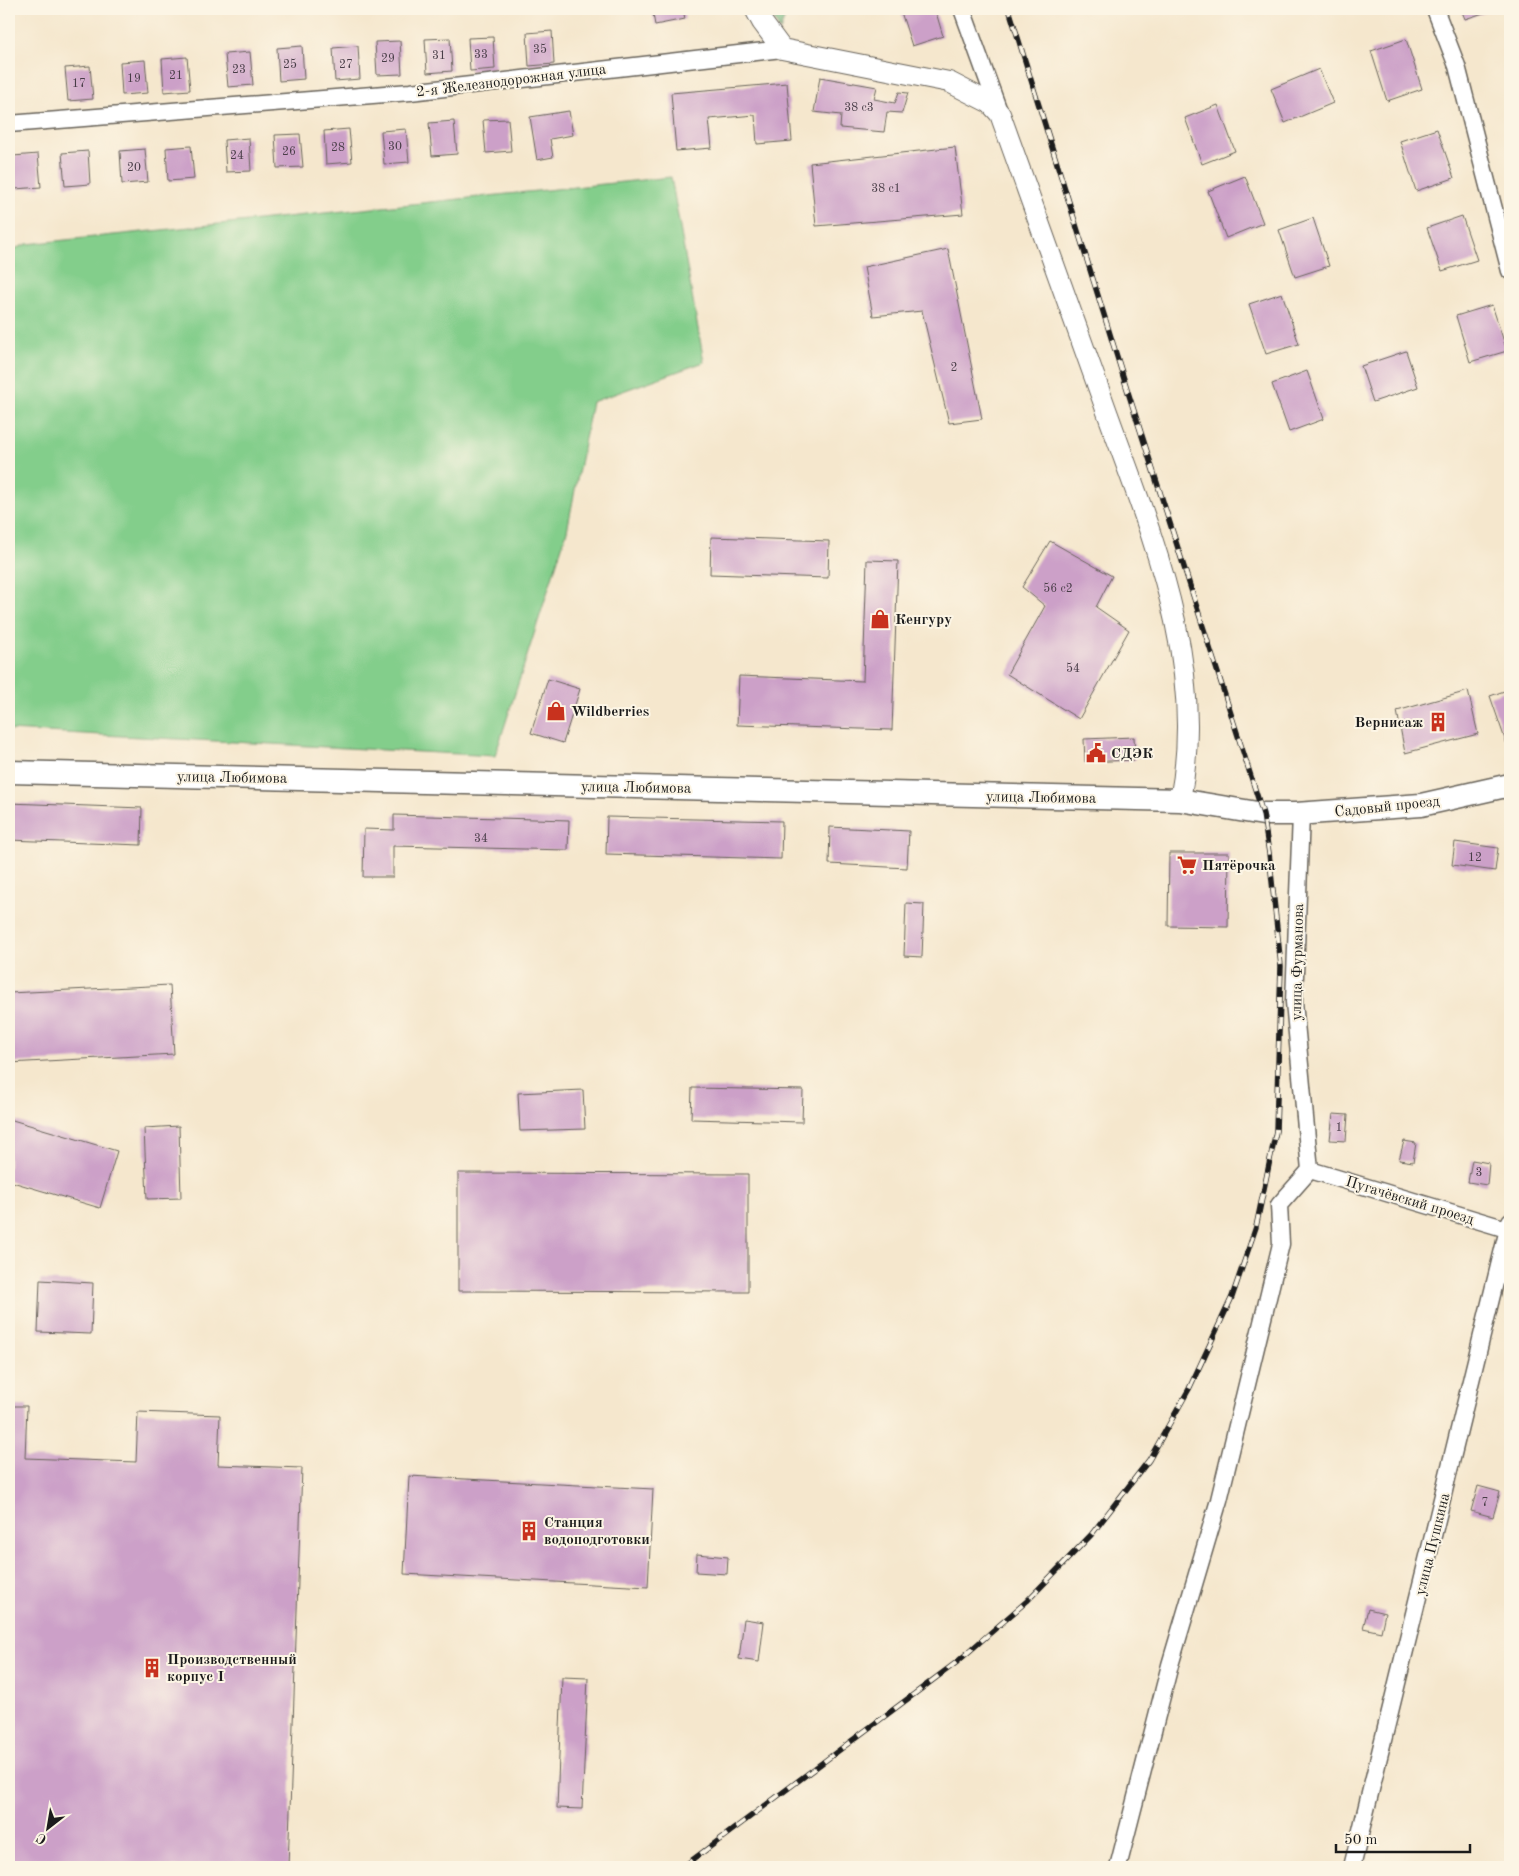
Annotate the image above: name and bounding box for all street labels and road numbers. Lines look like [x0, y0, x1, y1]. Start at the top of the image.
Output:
street label: 2-я Железнодорожная улица [415, 62, 608, 101]
street label: улица Любимова [177, 770, 288, 787]
street label: улица Любимова [581, 780, 692, 797]
street label: улица Любимова [986, 790, 1097, 807]
street label: Садовый проезд [1334, 794, 1441, 820]
street label: улица Фурманова [1290, 903, 1307, 1021]
street label: Пугачёвский проезд [1344, 1175, 1476, 1228]
street label: улица Пушкина [1413, 1491, 1454, 1597]

